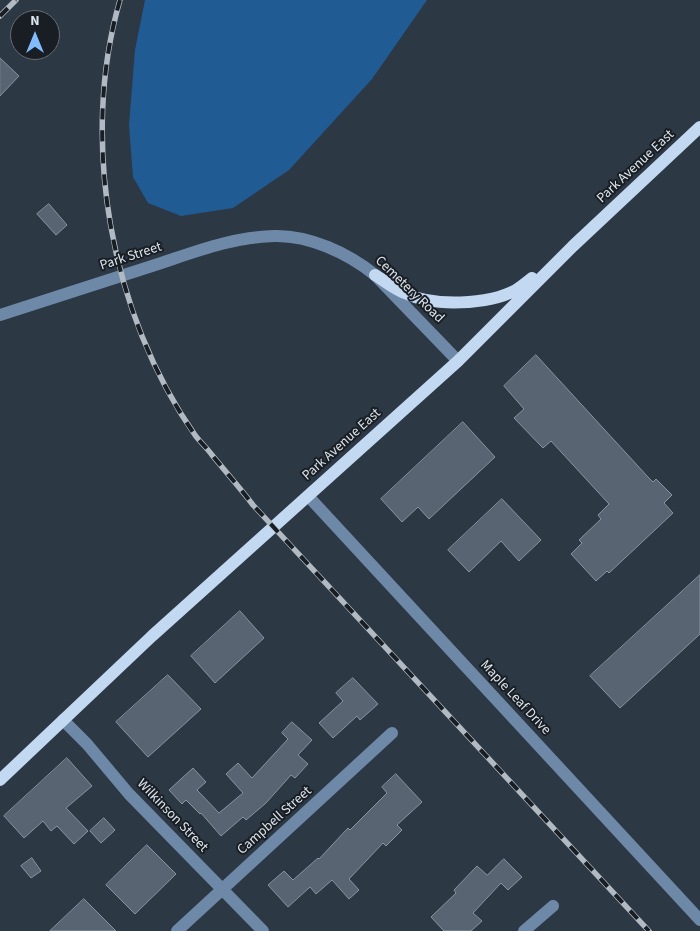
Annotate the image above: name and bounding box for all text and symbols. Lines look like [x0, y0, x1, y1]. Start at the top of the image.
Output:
north arrow [10, 10, 60, 60]
text: N [30, 11, 40, 31]
street label: Park Avenue East [594, 127, 678, 207]
street label: Park Street [98, 239, 164, 275]
street label: Cemetery Road [371, 253, 447, 327]
street label: Park Avenue East [299, 405, 385, 485]
street label: Maple Leaf Drive [476, 657, 554, 739]
street label: Wilkinson Street [133, 776, 211, 856]
street label: Campbell Street [234, 783, 316, 859]

